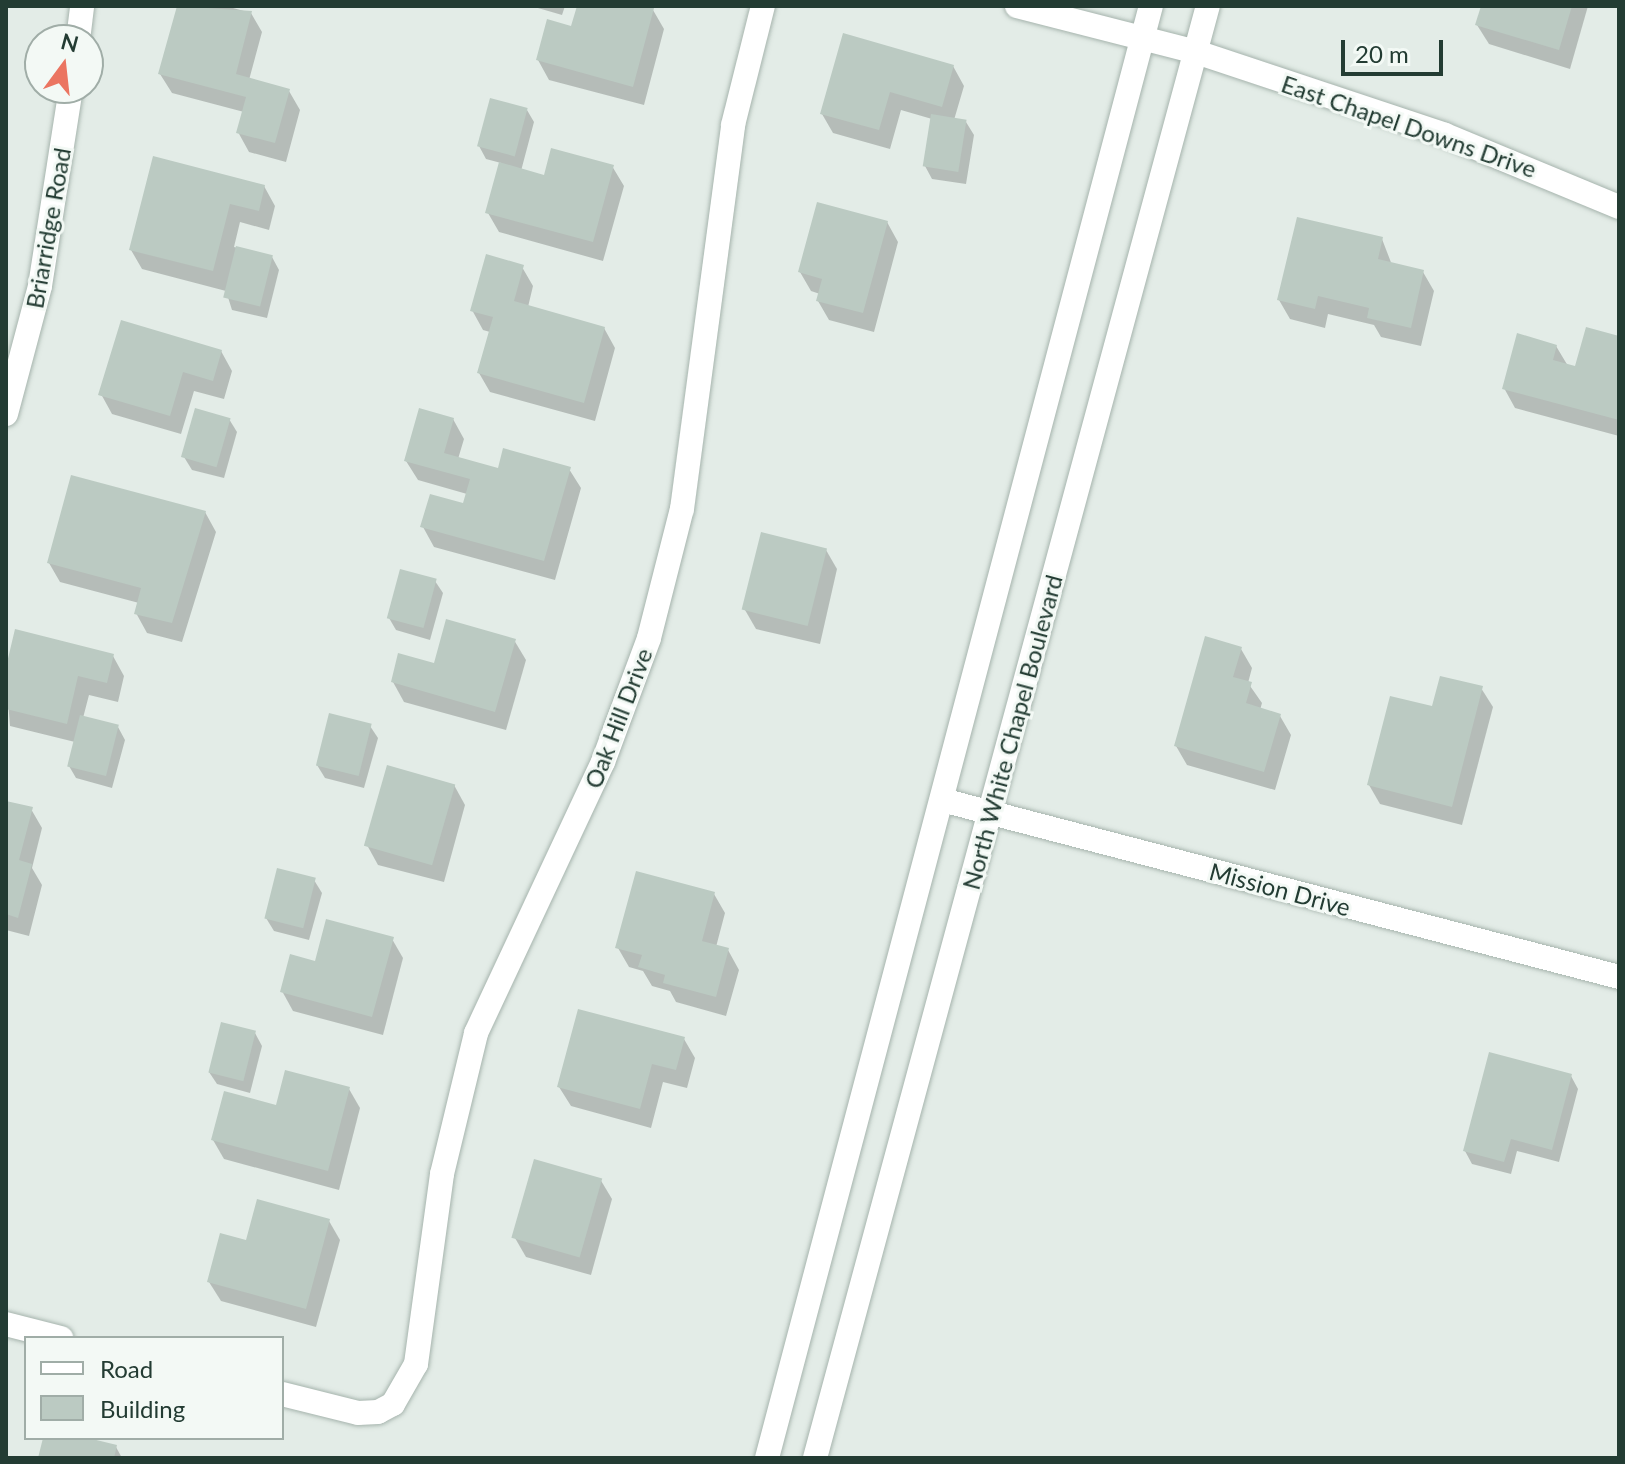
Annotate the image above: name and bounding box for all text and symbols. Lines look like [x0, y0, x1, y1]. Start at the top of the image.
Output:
north arrow [24, 24, 104, 104]
scale bar [1345, 24, 1447, 74]
text: N [58, 27, 81, 57]
text: 20 m [1355, 39, 1409, 68]
street label: East Chapel Downs Drive [1278, 69, 1540, 183]
street label: Briarridge Road [20, 145, 76, 311]
street label: North White Chapel Boulevard [956, 571, 1068, 893]
street label: Oak Hill Drive [578, 644, 658, 792]
street label: Mission Drive [1206, 856, 1354, 922]
legend [24, 1336, 284, 1440]
text: Road [100, 1354, 153, 1383]
text: Building [100, 1394, 185, 1423]

